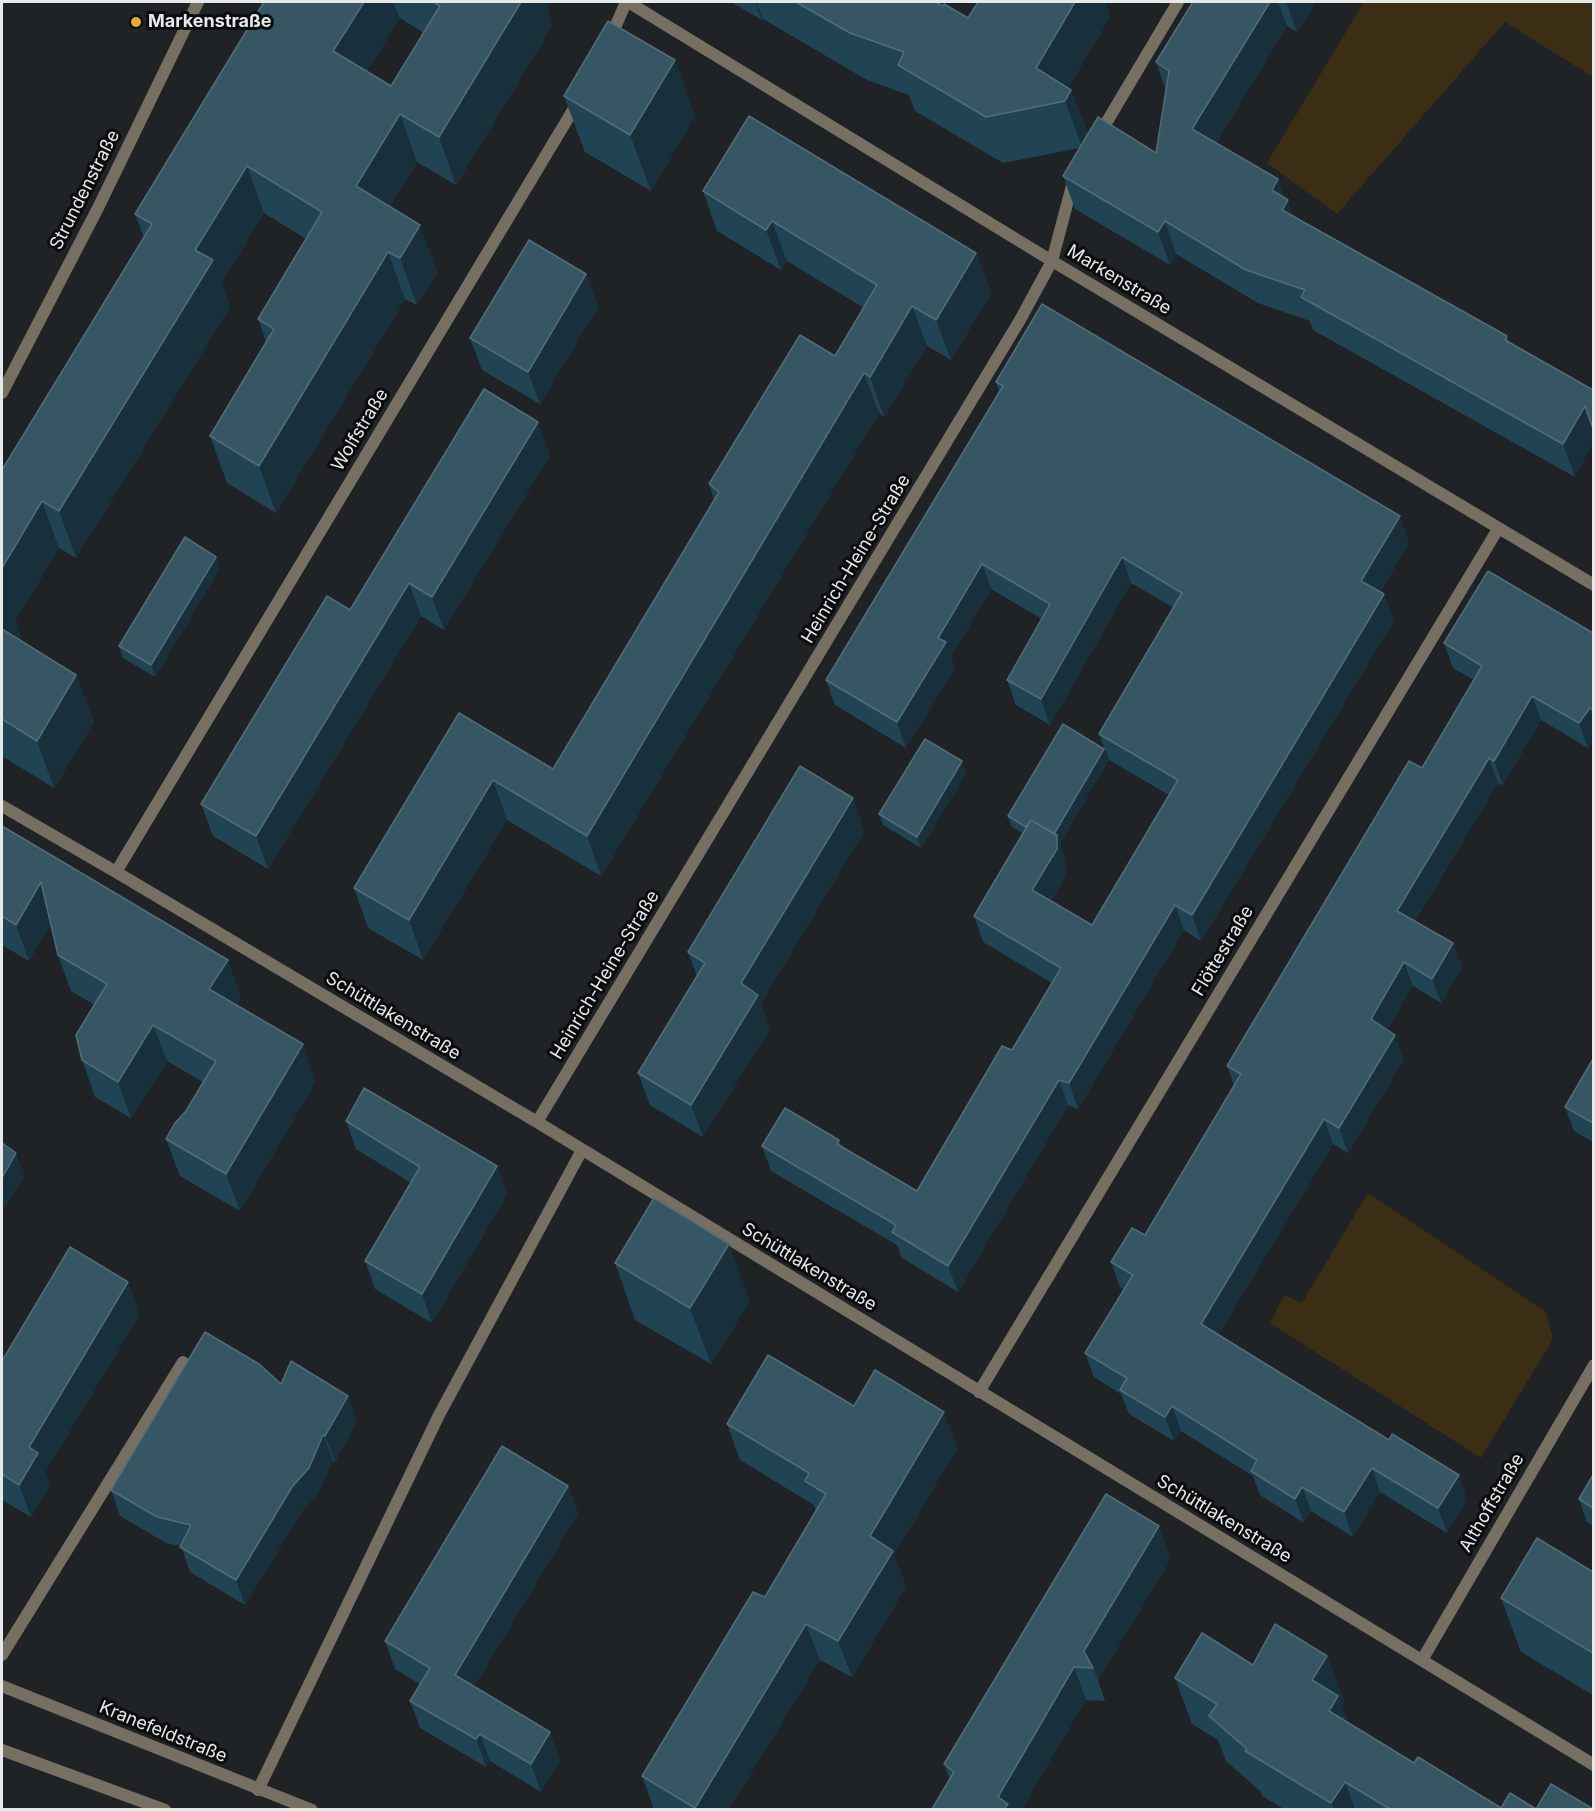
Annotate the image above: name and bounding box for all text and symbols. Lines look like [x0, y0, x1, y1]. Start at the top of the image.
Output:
place label: Markenstraße [148, 11, 272, 33]
marker: Markenstraße [129, 15, 143, 29]
street label: Strundenstraße [46, 127, 124, 253]
street label: Markenstraße [1063, 240, 1175, 320]
street label: Wolfstraße [327, 385, 393, 475]
street label: Heinrich-Heine-Straße [797, 471, 915, 647]
street label: Heinrich-Heine-Straße [546, 887, 664, 1063]
street label: Flöttestraße [1188, 902, 1258, 1000]
street label: Schüttlakenstraße [322, 967, 464, 1065]
street label: Schüttlakenstraße [738, 1218, 880, 1316]
street label: Althoffstraße [1455, 1450, 1529, 1556]
street label: Schüttlakenstraße [1153, 1470, 1295, 1568]
street label: Kranefeldstraße [96, 1697, 230, 1767]

